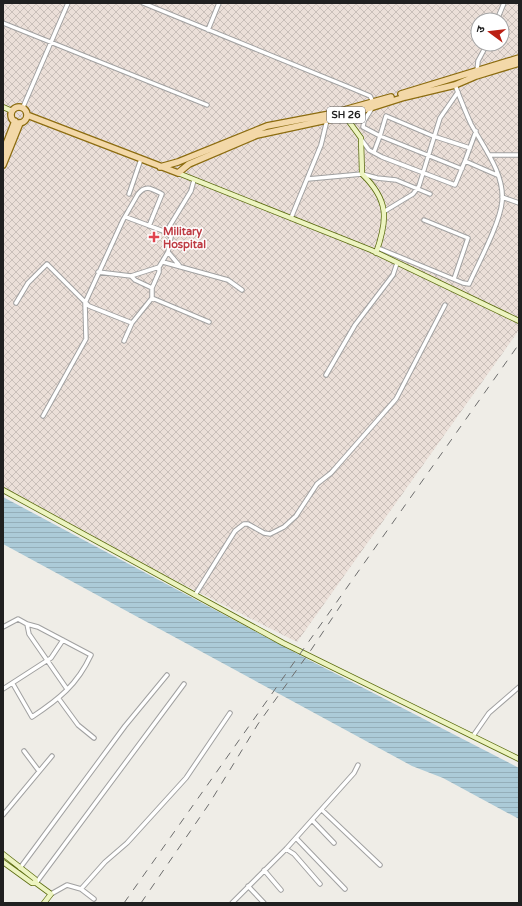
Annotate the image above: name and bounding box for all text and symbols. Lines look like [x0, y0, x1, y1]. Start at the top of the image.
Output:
north arrow [470, 12, 510, 52]
text: उ [474, 24, 488, 34]
road number: SH 26 [327, 107, 365, 123]
place label: Military Hospital [163, 225, 206, 252]
marker: Military Hospital [148, 231, 160, 243]

